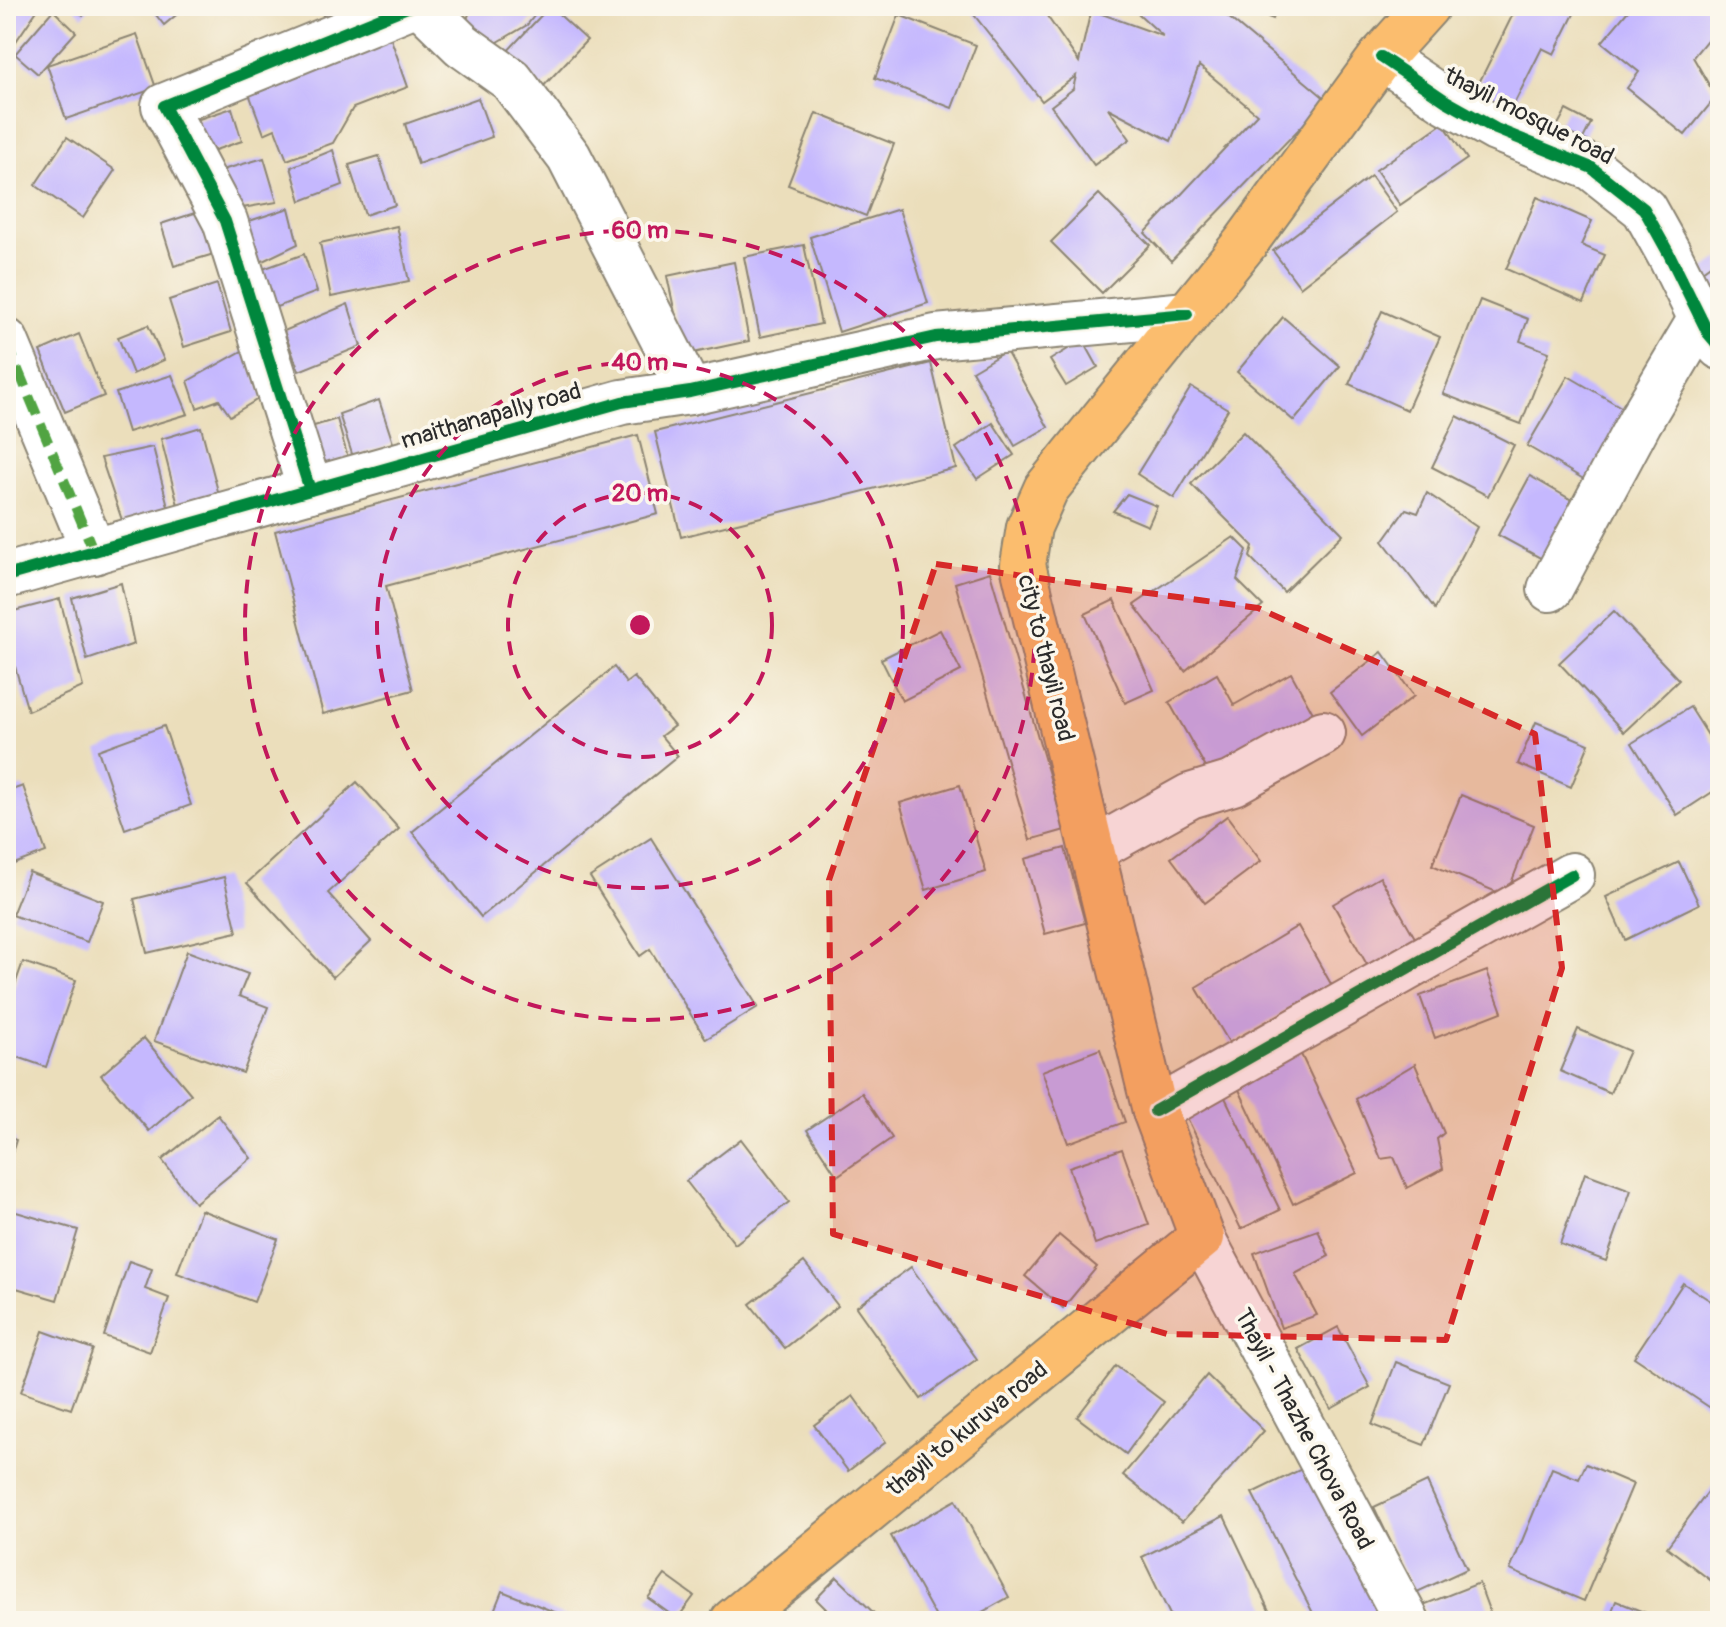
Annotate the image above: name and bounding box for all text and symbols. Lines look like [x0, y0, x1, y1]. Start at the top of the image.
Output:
street label: thayil mosque road [1438, 60, 1619, 171]
text: 60 m [612, 216, 668, 245]
text: 40 m [612, 348, 668, 377]
street label: maithanapally road [398, 376, 584, 456]
text: 20 m [612, 479, 668, 508]
street label: city to thayil road [1011, 572, 1081, 744]
centre of rings [626, 611, 654, 639]
street label: Thayil - Thazhe Chova Road [1228, 1303, 1380, 1555]
street label: thayil to kuruva road [880, 1355, 1053, 1504]

